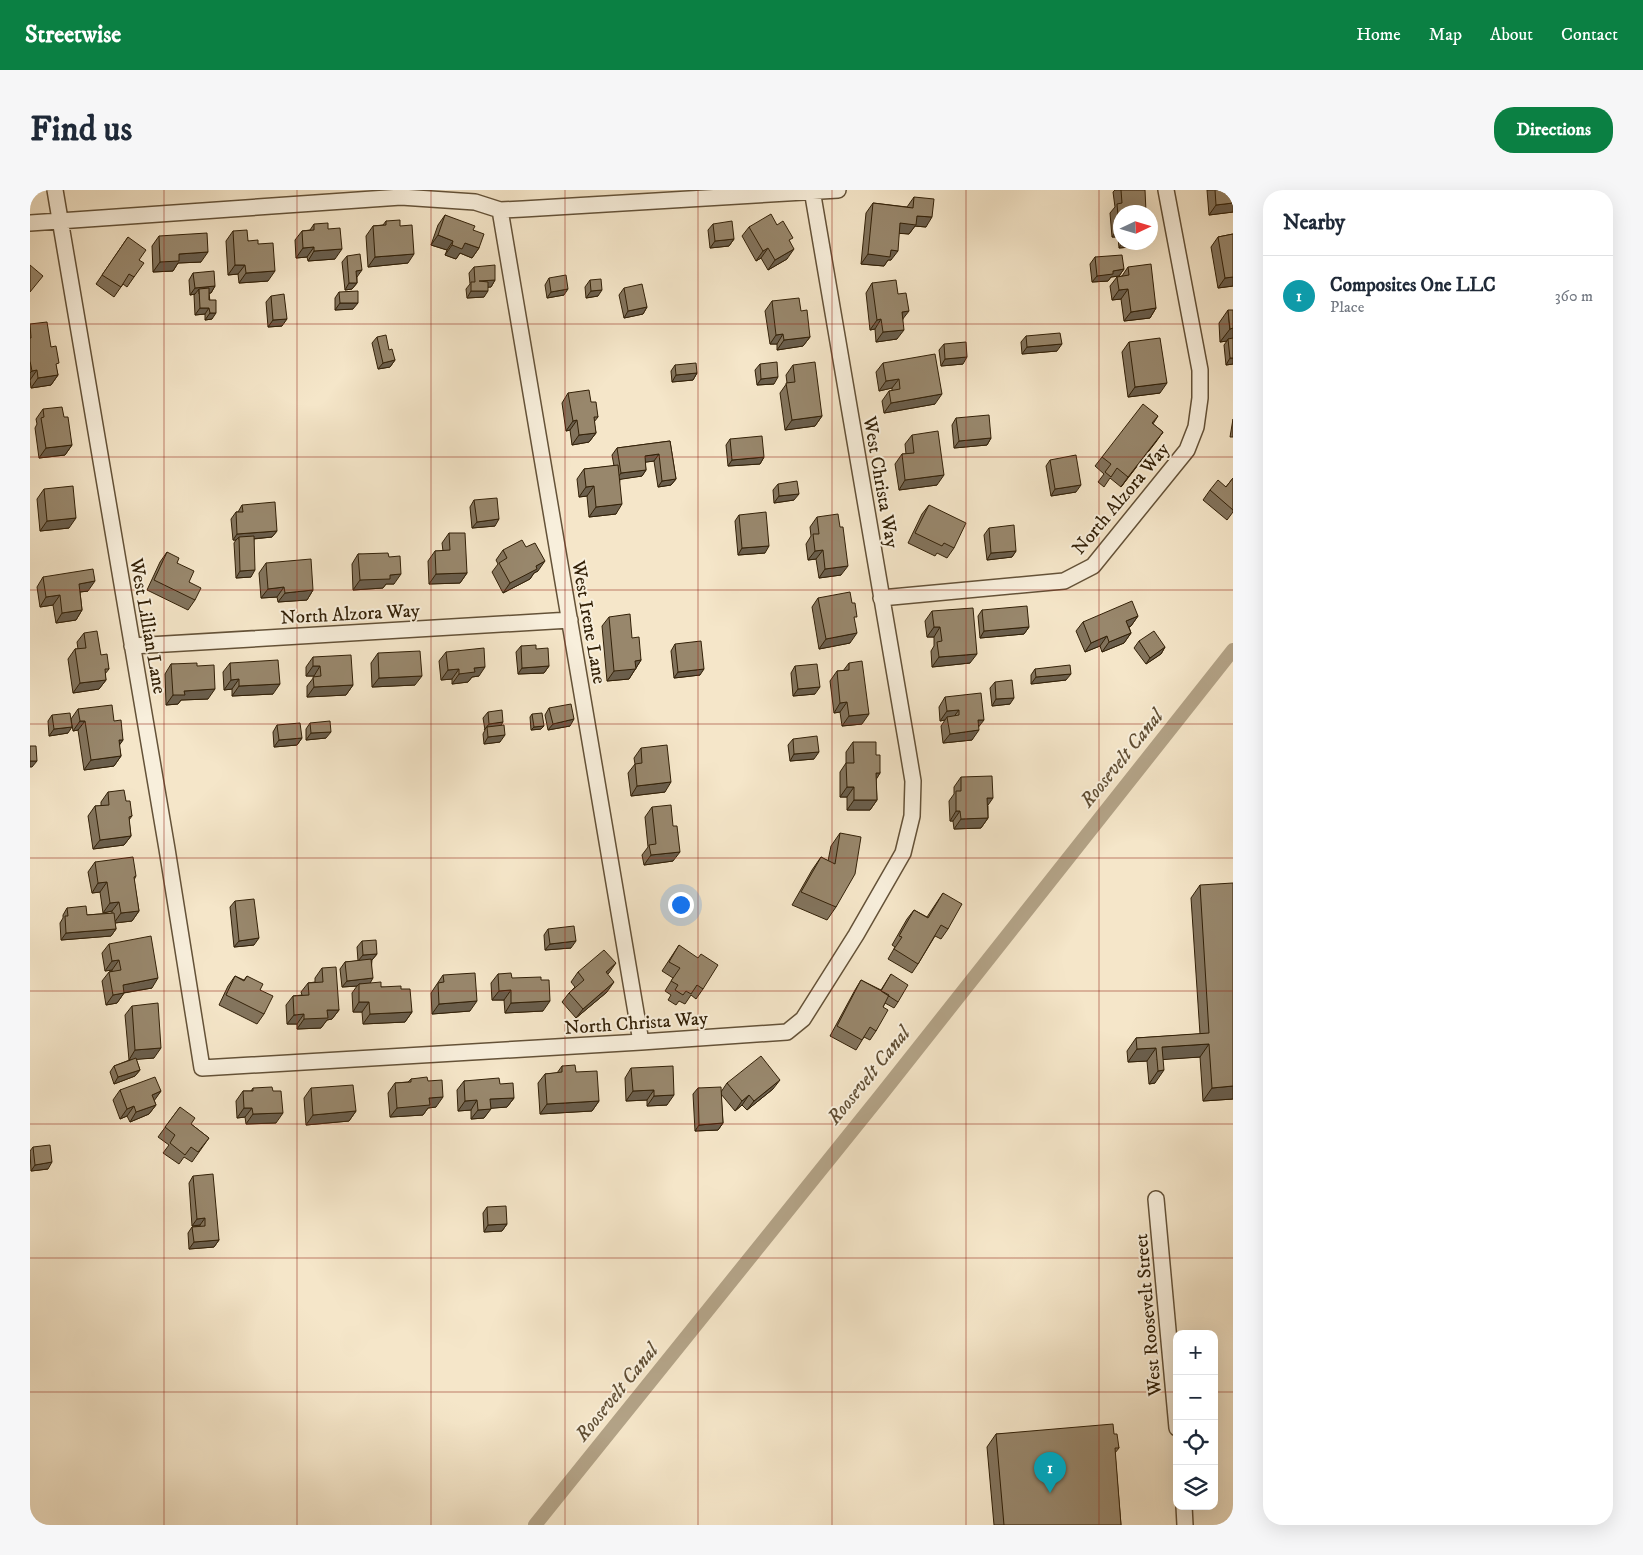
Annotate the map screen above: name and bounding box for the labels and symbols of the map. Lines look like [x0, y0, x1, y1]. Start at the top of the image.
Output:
north arrow [1113, 205, 1158, 250]
street label: West Christa Way [857, 414, 904, 551]
street label: North Alzora Way [1068, 437, 1175, 560]
street label: West Lillian Lane [124, 556, 171, 696]
street label: West Irene Lane [566, 558, 611, 686]
street label: North Alzora Way [280, 599, 421, 630]
water label: Roosevelt Canal [1074, 704, 1170, 814]
your location [668, 892, 694, 918]
street label: North Christa Way [563, 1007, 710, 1040]
water label: Roosevelt Canal [821, 1021, 917, 1131]
street label: West Roosevelt Street [1130, 1233, 1167, 1398]
water label: Roosevelt Canal [569, 1338, 665, 1448]
pin: 1 [1034, 1452, 1066, 1493]

